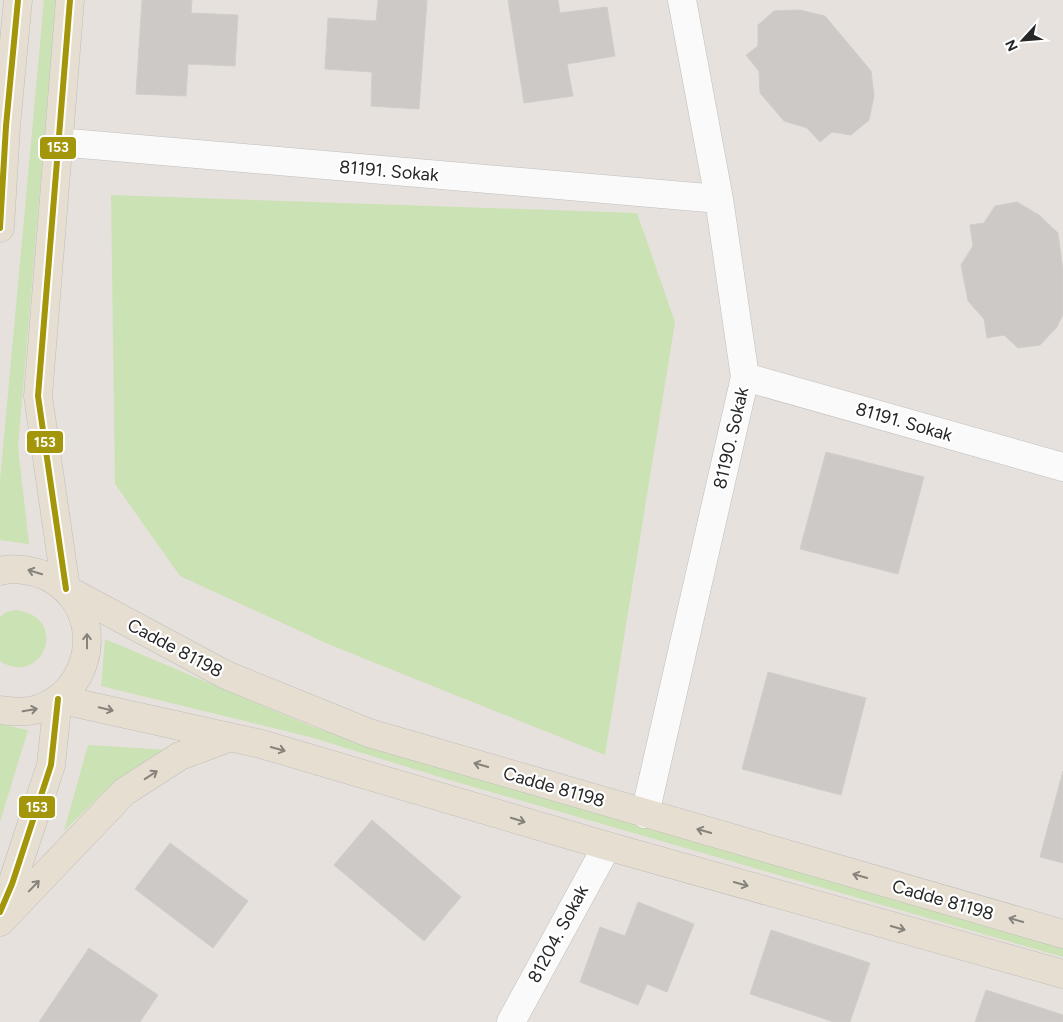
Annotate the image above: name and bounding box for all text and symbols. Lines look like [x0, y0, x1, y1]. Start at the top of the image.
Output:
north arrow [998, 15, 1048, 65]
text: N [1002, 37, 1022, 54]
line badge: 153 [39, 136, 77, 160]
text: 153 [47, 139, 69, 156]
street label: 81191. Sokak [338, 156, 440, 186]
street label: 81190. Sokak [709, 385, 753, 491]
street label: 81191. Sokak [853, 398, 955, 446]
line badge: 153 [26, 430, 64, 454]
text: 153 [34, 434, 56, 451]
one-way arrow [27, 567, 43, 577]
street label: Cadde 81198 [124, 614, 226, 682]
one-way arrow [82, 634, 92, 650]
one-way arrow [22, 705, 38, 715]
one-way arrow [98, 705, 114, 714]
one-way arrow [270, 744, 286, 754]
one-way arrow [473, 760, 489, 770]
street label: Cadde 81198 [501, 762, 607, 812]
one-way arrow [143, 770, 157, 780]
line badge: 153 [18, 795, 56, 819]
text: 153 [26, 799, 48, 816]
one-way arrow [509, 815, 525, 825]
one-way arrow [696, 825, 712, 835]
one-way arrow [852, 870, 868, 880]
street label: Cadde 81198 [890, 875, 996, 925]
one-way arrow [733, 879, 749, 889]
one-way arrow [28, 880, 40, 893]
street label: 81204. Sokak [523, 881, 593, 987]
one-way arrow [1009, 915, 1025, 925]
one-way arrow [889, 923, 905, 933]

